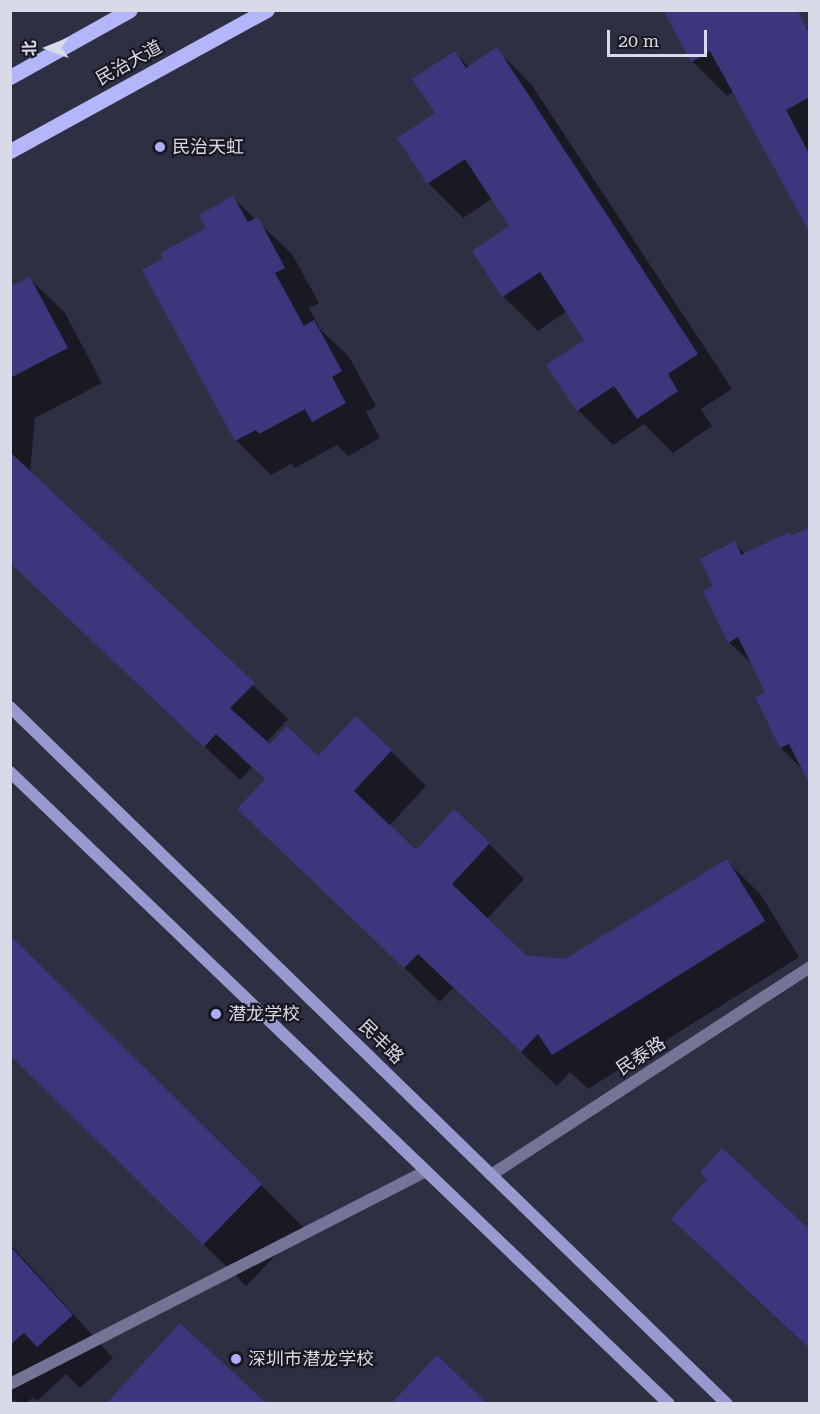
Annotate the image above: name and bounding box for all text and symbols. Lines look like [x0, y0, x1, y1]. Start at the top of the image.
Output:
north arrow [18, 18, 78, 78]
scale bar [610, 18, 710, 56]
text: 20 m [618, 30, 659, 51]
street label: 民治大道 [92, 36, 166, 90]
text: 北 [20, 40, 39, 57]
place label: 民治天虹 [172, 136, 244, 158]
marker: 民治天虹 [153, 140, 167, 154]
place label: 潜龙学校 [228, 1003, 300, 1025]
marker: 潜龙学校 [209, 1007, 223, 1021]
street label: 民丰路 [354, 1015, 408, 1069]
street label: 民泰路 [612, 1032, 670, 1080]
place label: 深圳市潜龙学校 [248, 1348, 374, 1370]
marker: 深圳市潜龙学校 [229, 1352, 243, 1366]

